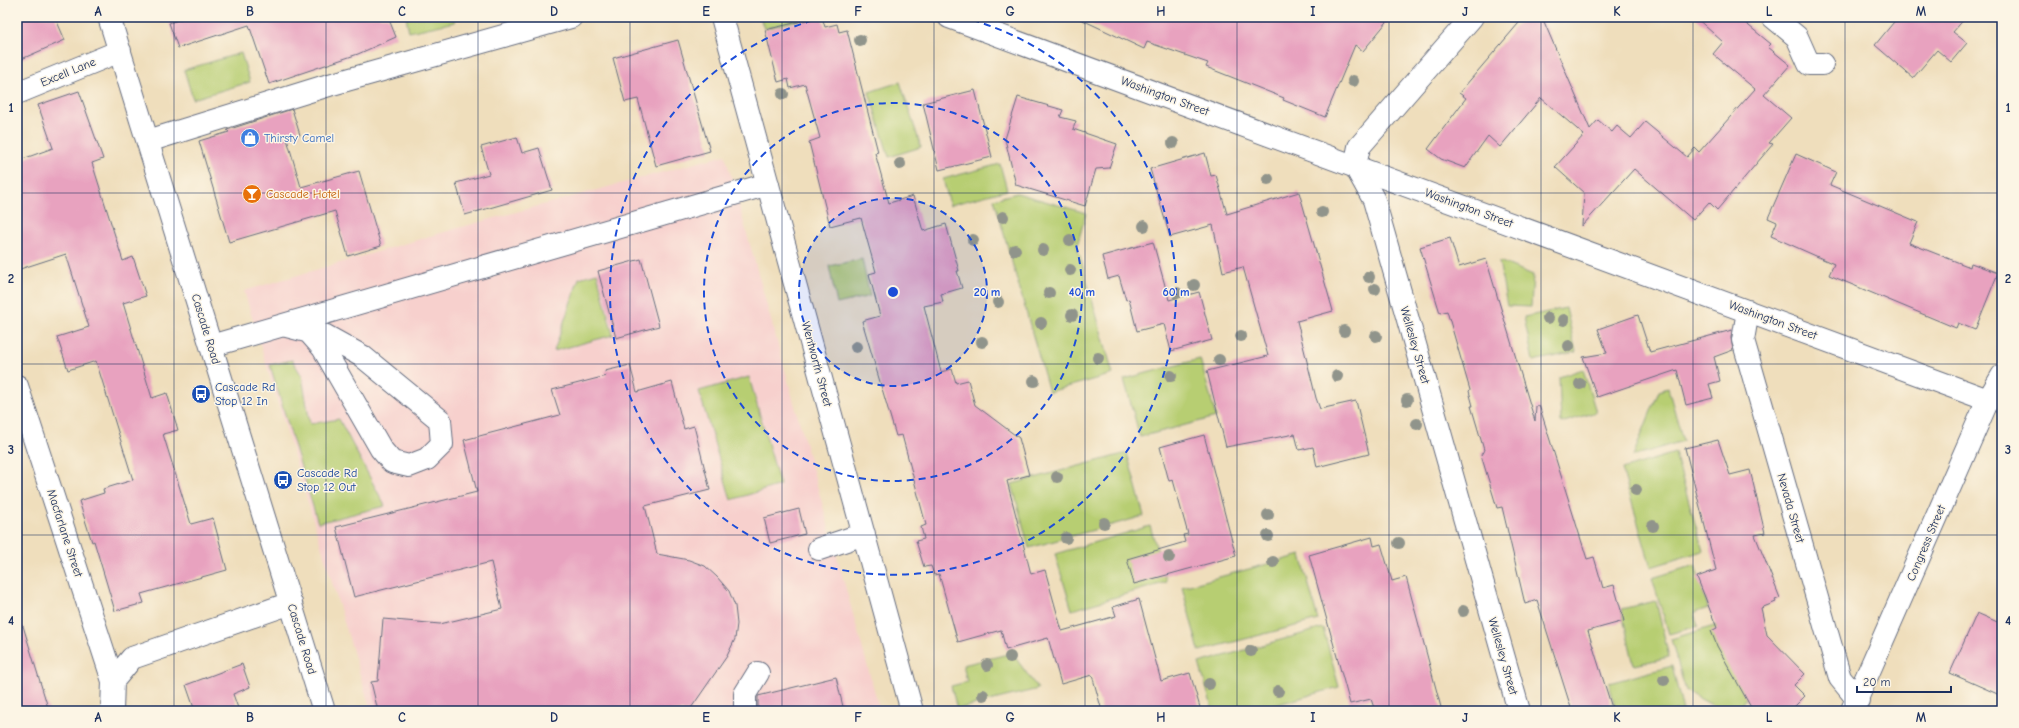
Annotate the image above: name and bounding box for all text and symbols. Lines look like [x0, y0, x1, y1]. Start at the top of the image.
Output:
text: A [94, 4, 102, 19]
text: B [246, 4, 254, 19]
text: C [398, 4, 406, 19]
text: D [550, 4, 558, 19]
text: E [702, 4, 710, 19]
text: F [854, 4, 862, 19]
text: G [1005, 4, 1015, 19]
text: H [1156, 4, 1166, 19]
text: I [1310, 4, 1316, 19]
text: J [1462, 4, 1468, 19]
text: K [1613, 4, 1621, 19]
text: L [1766, 4, 1773, 19]
text: M [1916, 4, 1927, 19]
street label: Excell Lane [38, 55, 98, 89]
street label: Washington Street [1119, 74, 1212, 119]
text: 1 [8, 100, 14, 115]
text: 1 [2005, 100, 2011, 115]
shop icon: Thirsty Camel [239, 127, 261, 149]
place label: Thirsty Camel [264, 131, 334, 145]
bar icon: Cascade Hotel [241, 183, 263, 205]
street label: Washington Street [1423, 186, 1516, 231]
place label: Cascade Hotel [266, 187, 340, 201]
text: 2 [8, 271, 14, 286]
text: 2 [2005, 271, 2011, 286]
centre of rings [886, 285, 900, 299]
text: 20 m [974, 285, 1000, 299]
text: 40 m [1069, 285, 1095, 299]
text: 60 m [1163, 285, 1189, 299]
street label: Cascade Road [189, 292, 223, 366]
street label: Washington Street [1727, 298, 1820, 343]
street label: Wellesley Street [1397, 305, 1433, 386]
street label: Wentworth Street [799, 320, 835, 409]
place label: Cascade Rd Stop 12 In [215, 380, 275, 408]
bus stop icon: Cascade Rd Stop 12 In [190, 383, 212, 405]
text: 3 [8, 442, 14, 457]
text: 3 [2005, 442, 2011, 457]
place label: Cascade Rd Stop 12 Out [297, 466, 357, 494]
bus stop icon: Cascade Rd Stop 12 Out [272, 469, 294, 491]
street label: Nevada Street [1774, 472, 1808, 545]
street label: Macfarlane Street [44, 487, 86, 579]
street label: Congress Street [1904, 502, 1949, 583]
street label: Cascade Road [285, 602, 319, 676]
text: 4 [8, 613, 14, 628]
text: 4 [2005, 613, 2011, 628]
street label: Wellesley Street [1485, 616, 1521, 697]
scale bar [1857, 668, 1951, 694]
text: 20 m [1863, 675, 1891, 689]
text: A [94, 710, 102, 725]
text: B [246, 710, 254, 725]
text: C [398, 710, 406, 725]
text: D [550, 710, 558, 725]
text: E [702, 710, 710, 725]
text: F [854, 710, 862, 725]
text: G [1005, 710, 1015, 725]
text: H [1156, 710, 1166, 725]
text: I [1310, 710, 1316, 725]
text: J [1462, 710, 1468, 725]
text: K [1613, 710, 1621, 725]
text: L [1766, 710, 1773, 725]
text: M [1916, 710, 1927, 725]

